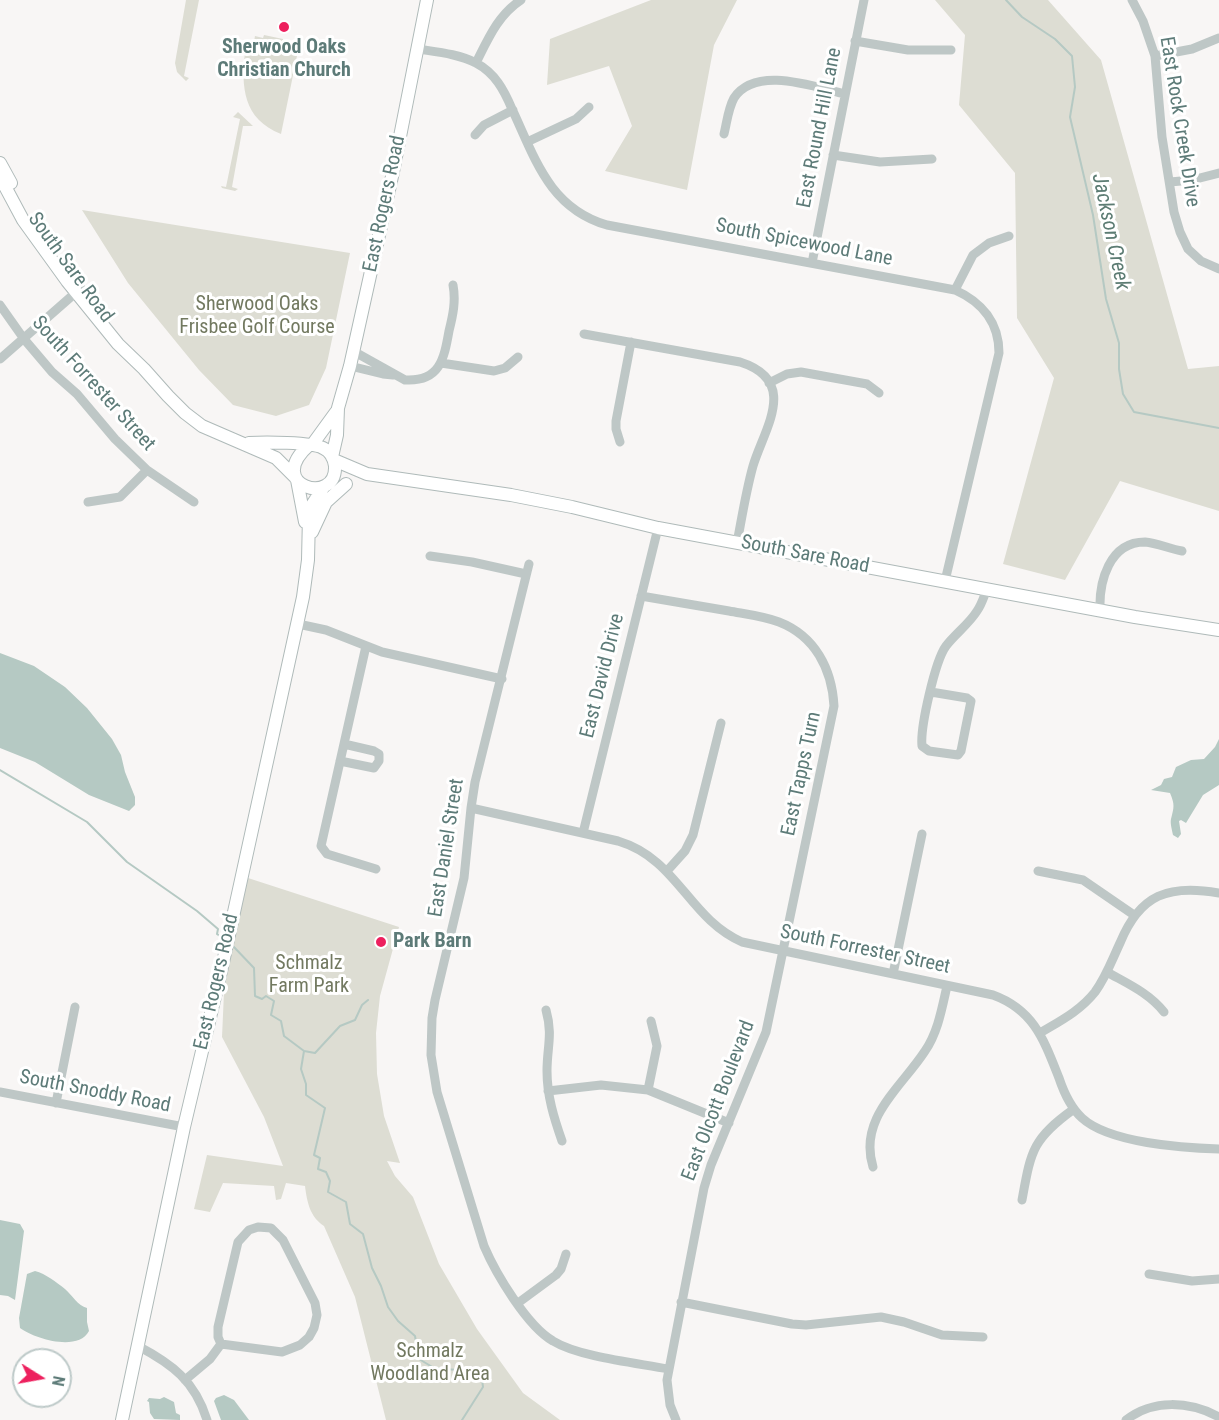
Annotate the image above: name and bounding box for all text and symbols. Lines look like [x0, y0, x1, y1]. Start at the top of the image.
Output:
marker: Sherwood Oaks Christian Church [277, 20, 291, 34]
street label: East Rock Creek Drive [1154, 35, 1204, 209]
place label: Sherwood Oaks Christian Church [217, 36, 351, 83]
street label: East Round Hill Lane [793, 46, 847, 210]
street label: East Rogers Road [359, 134, 411, 274]
water label: Jackson Creek [1085, 172, 1135, 292]
street label: South Sare Road [22, 208, 118, 328]
street label: South Spicewood Lane [714, 214, 894, 272]
park label: Sherwood Oaks Frisbee Golf Course [179, 293, 335, 340]
street label: South Forrester Street [26, 312, 160, 456]
street label: South Sare Road [739, 531, 871, 579]
street label: East David Drive [576, 611, 630, 741]
street label: East Tapps Turn [777, 710, 827, 838]
street label: East Daniel Street [424, 777, 470, 919]
street label: East Rogers Road [190, 912, 244, 1052]
street label: South Forrester Street [778, 920, 952, 980]
place label: Park Barn [393, 930, 472, 954]
marker: Park Barn [374, 935, 388, 949]
park label: Schmalz Farm Park [269, 952, 349, 999]
street label: East Olcott Boulevard [677, 1017, 761, 1185]
street label: South Snoddy Road [17, 1066, 173, 1118]
park label: Schmalz Woodland Area [370, 1340, 490, 1387]
north arrow [12, 1348, 72, 1408]
text: N [48, 1375, 68, 1388]

